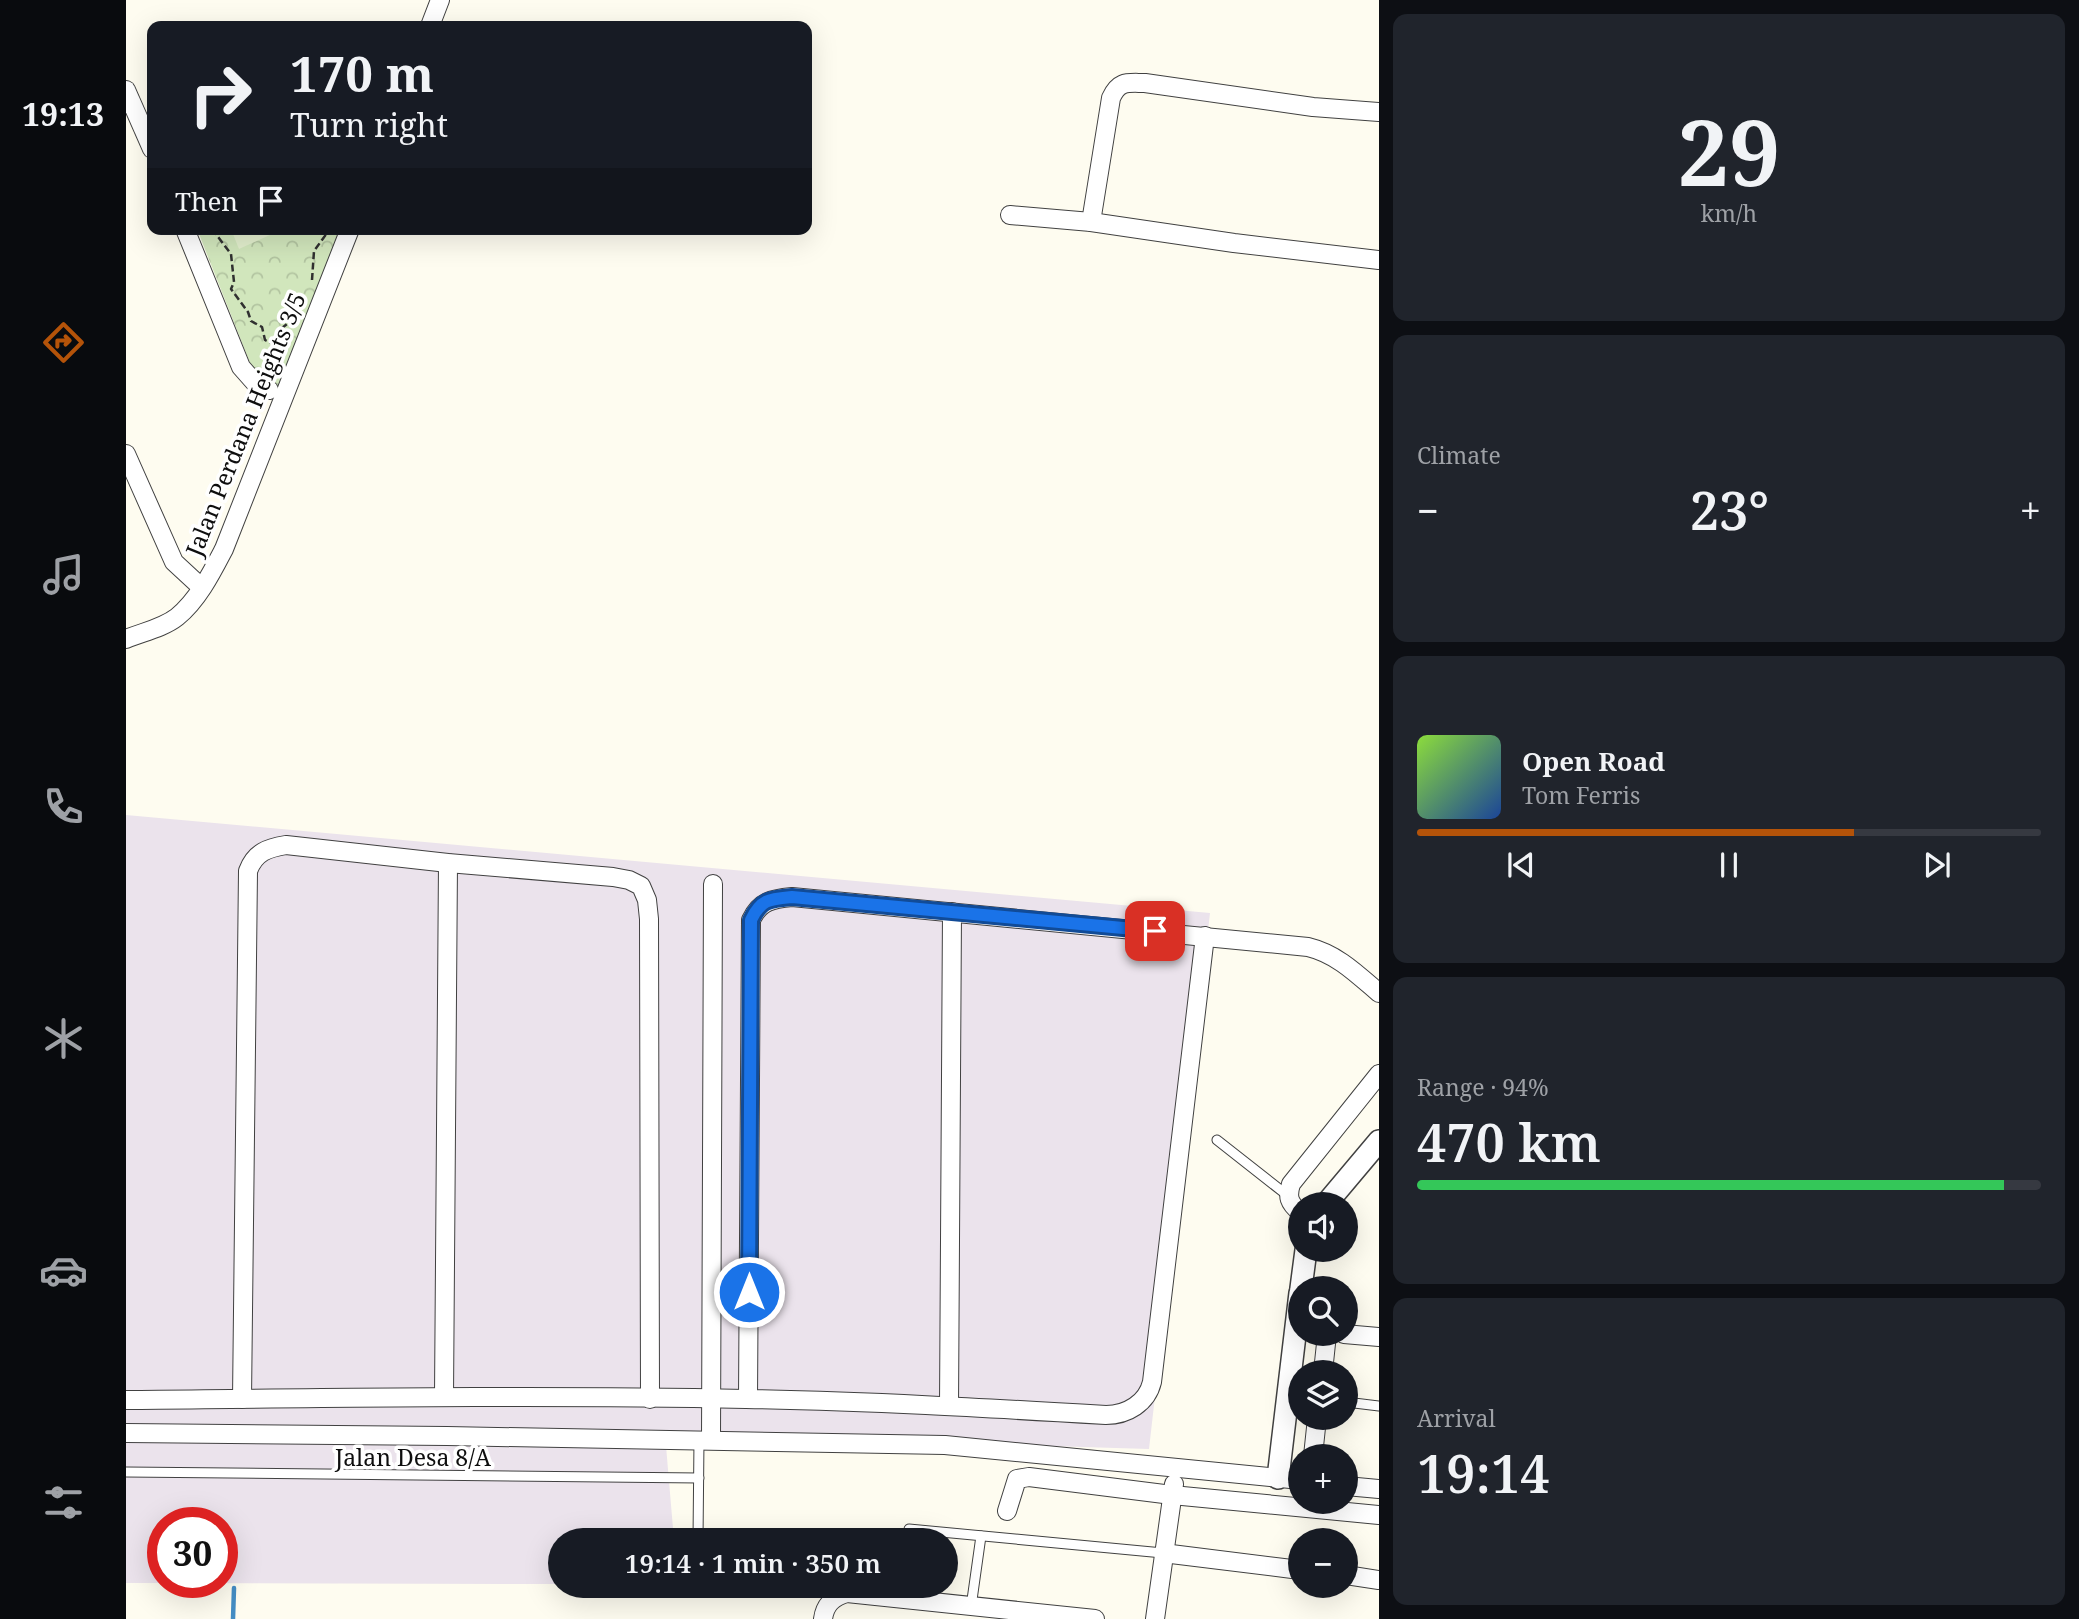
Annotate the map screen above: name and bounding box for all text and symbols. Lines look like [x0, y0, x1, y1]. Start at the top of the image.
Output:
text: 170 m [290, 40, 434, 106]
icon: right [175, 49, 266, 140]
text: 29 [1678, 89, 1780, 213]
text: 19:13 [22, 92, 104, 135]
text: Turn right [290, 103, 448, 146]
icon: arrive [252, 182, 290, 220]
text: Then [175, 183, 238, 219]
text: km/h [1701, 197, 1757, 229]
street label: Jalan Perdana Heights 3/5 [177, 287, 313, 561]
icon: directions [39, 318, 88, 367]
text: Climate [1417, 439, 1501, 471]
text: 23° [1690, 474, 1769, 545]
text: − [1417, 484, 1439, 536]
text: + [2020, 484, 2041, 536]
icon: music [39, 550, 88, 599]
text: Open Road [1522, 743, 1665, 779]
text: Tom Ferris [1522, 779, 1640, 811]
icon: phone [39, 782, 88, 831]
icon: previous [1502, 846, 1540, 884]
icon: pause [1710, 846, 1748, 884]
icon: next [1918, 846, 1956, 884]
pin [1125, 901, 1185, 961]
icon: arrive [1136, 912, 1174, 950]
icon: climate [39, 1014, 88, 1063]
text: Range · 94% [1417, 1071, 1549, 1103]
text: 470 km [1417, 1106, 1601, 1177]
map controls [1288, 1192, 1358, 1598]
button: sound [1288, 1192, 1358, 1262]
icon: car [39, 1246, 88, 1295]
position arrow [712, 1255, 786, 1329]
button: search [1288, 1276, 1358, 1346]
button: layers [1288, 1360, 1358, 1430]
text: Arrival [1417, 1402, 1496, 1434]
text: 19:14 [1417, 1437, 1550, 1508]
street label: Jalan Desa 8/A [334, 1441, 492, 1473]
button: + [1288, 1444, 1358, 1514]
icon: filters [39, 1478, 88, 1527]
speed limit sign: 30 [147, 1507, 238, 1598]
button: − [1288, 1528, 1358, 1598]
text: 19:14 · 1 min · 350 m [625, 1545, 881, 1581]

